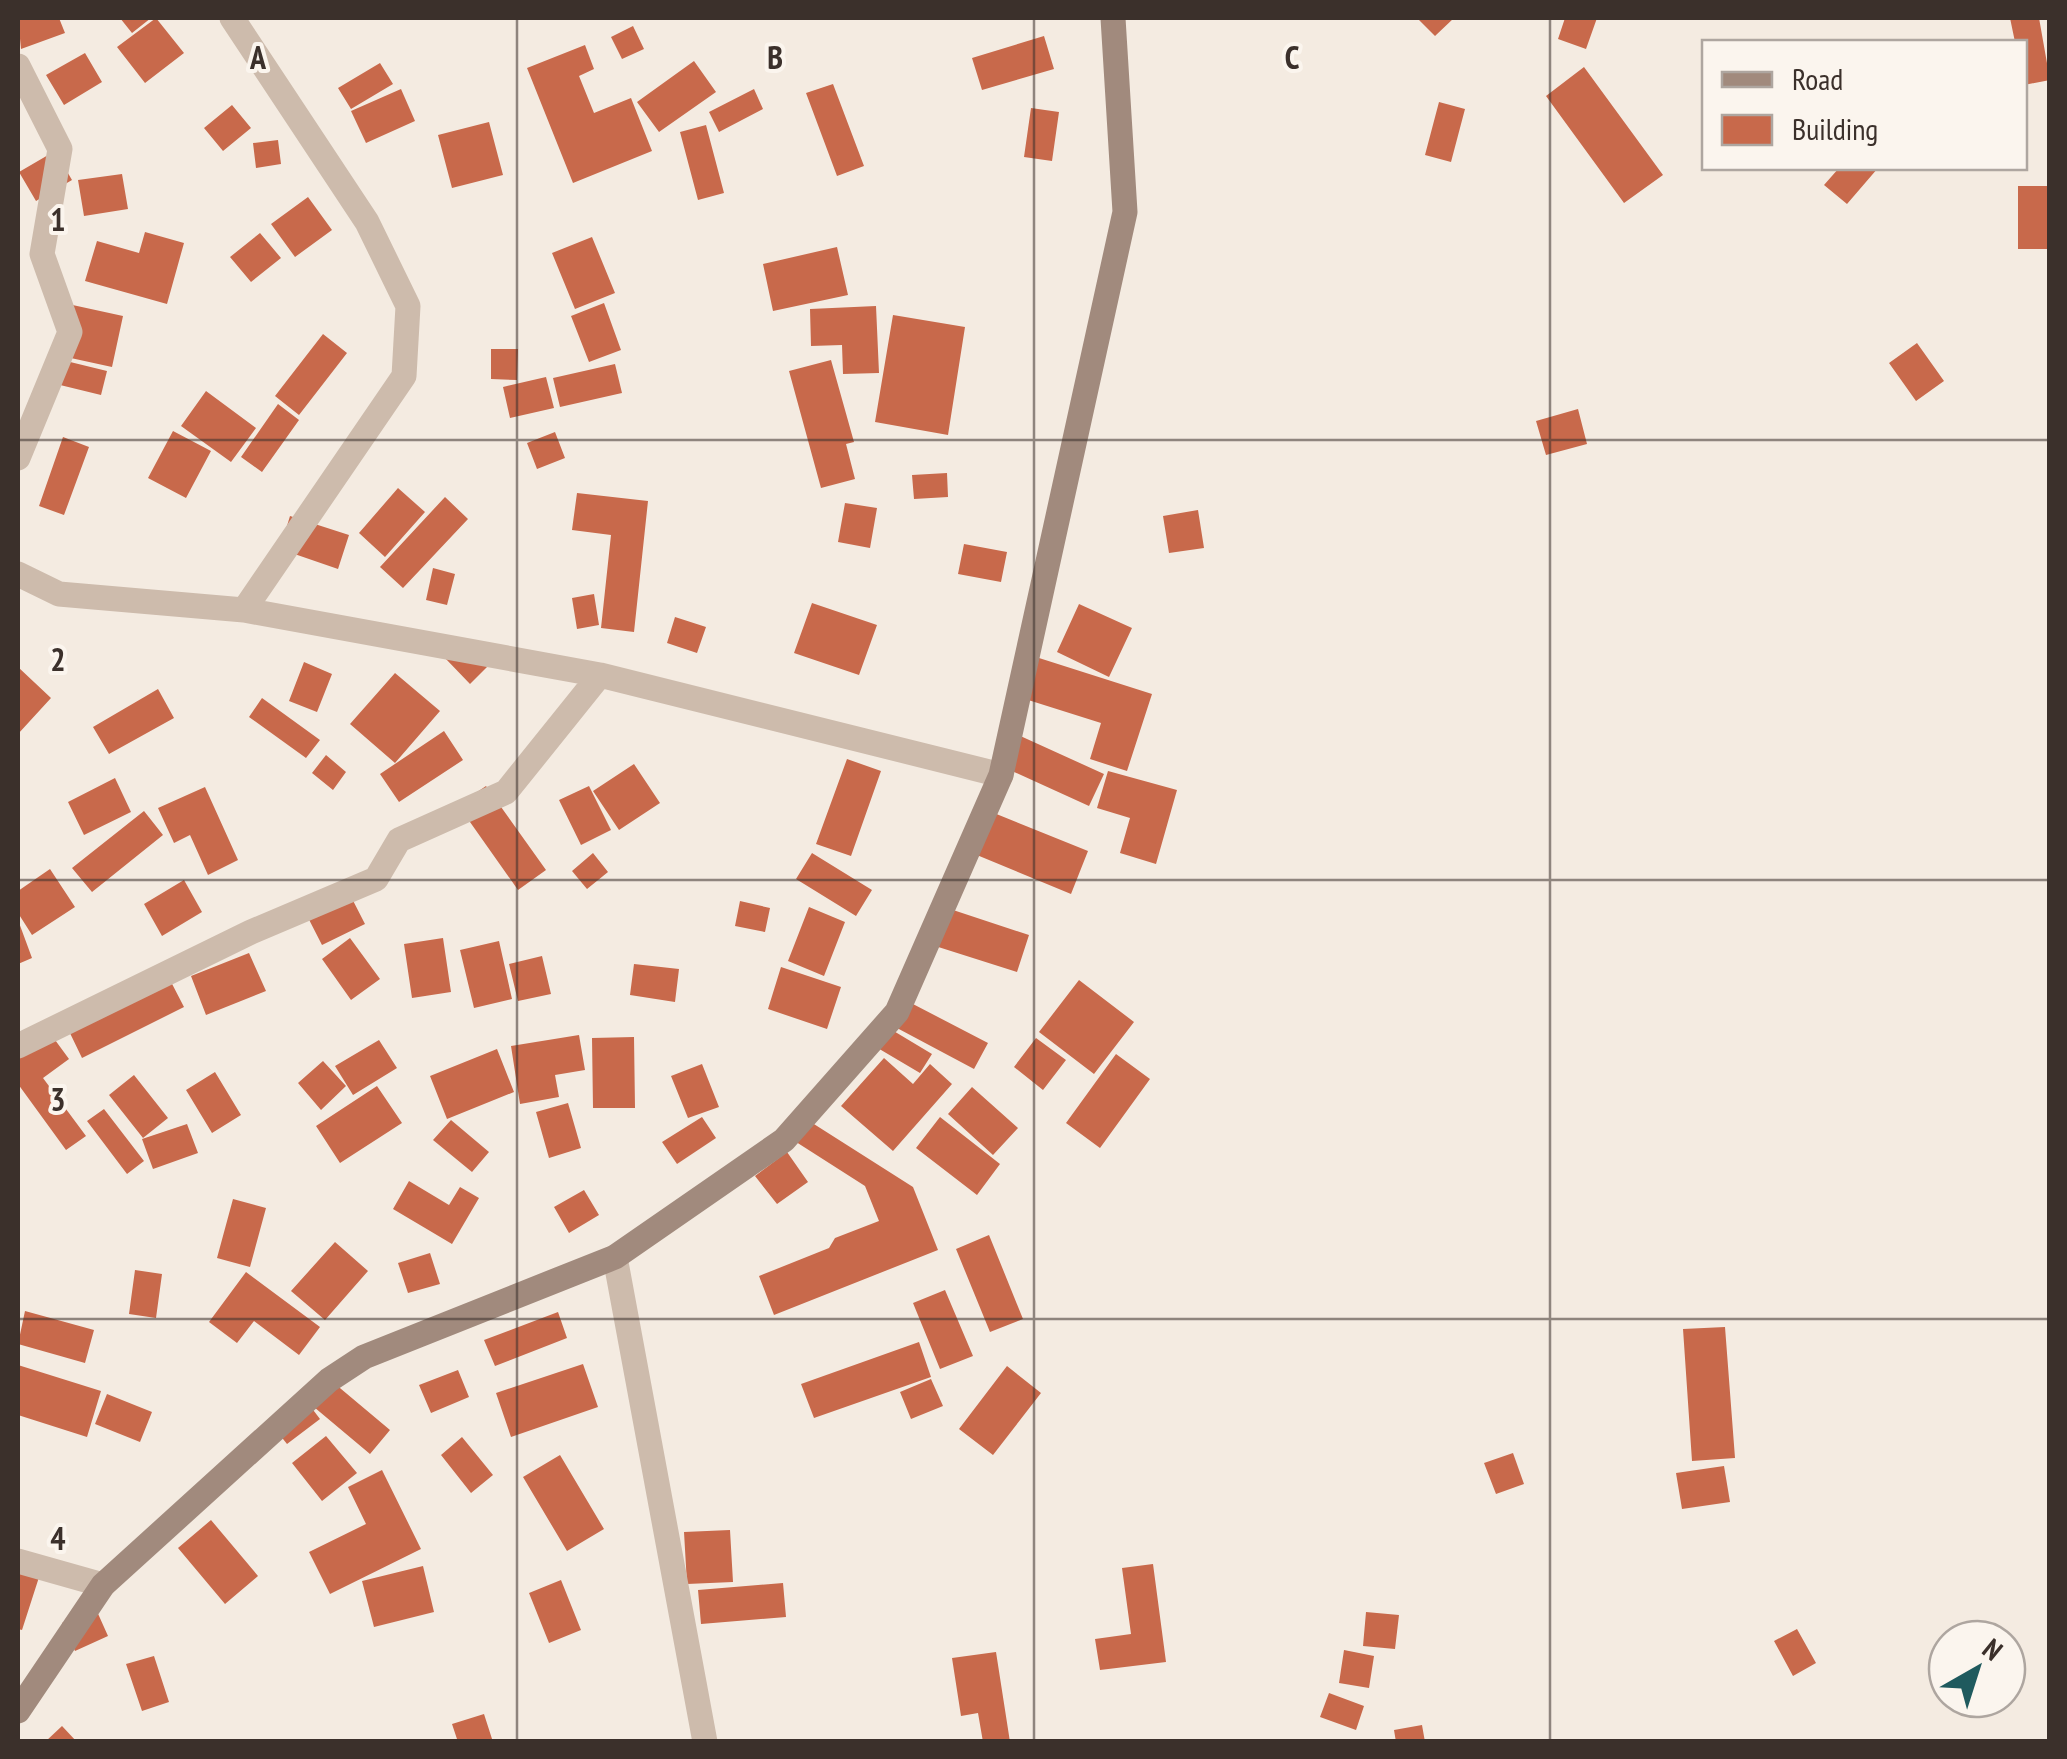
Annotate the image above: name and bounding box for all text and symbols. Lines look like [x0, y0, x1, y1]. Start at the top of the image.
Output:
text: A [249, 36, 267, 78]
text: B [767, 36, 783, 78]
text: C [1285, 36, 1300, 78]
legend [1702, 40, 2027, 170]
text: Road [1792, 59, 1843, 98]
text: Building [1792, 109, 1878, 148]
text: 1 [50, 198, 66, 240]
text: 2 [50, 638, 66, 680]
text: 3 [50, 1078, 66, 1120]
text: 4 [50, 1517, 66, 1559]
north arrow [1927, 1619, 2027, 1719]
text: N [1976, 1630, 2011, 1668]

